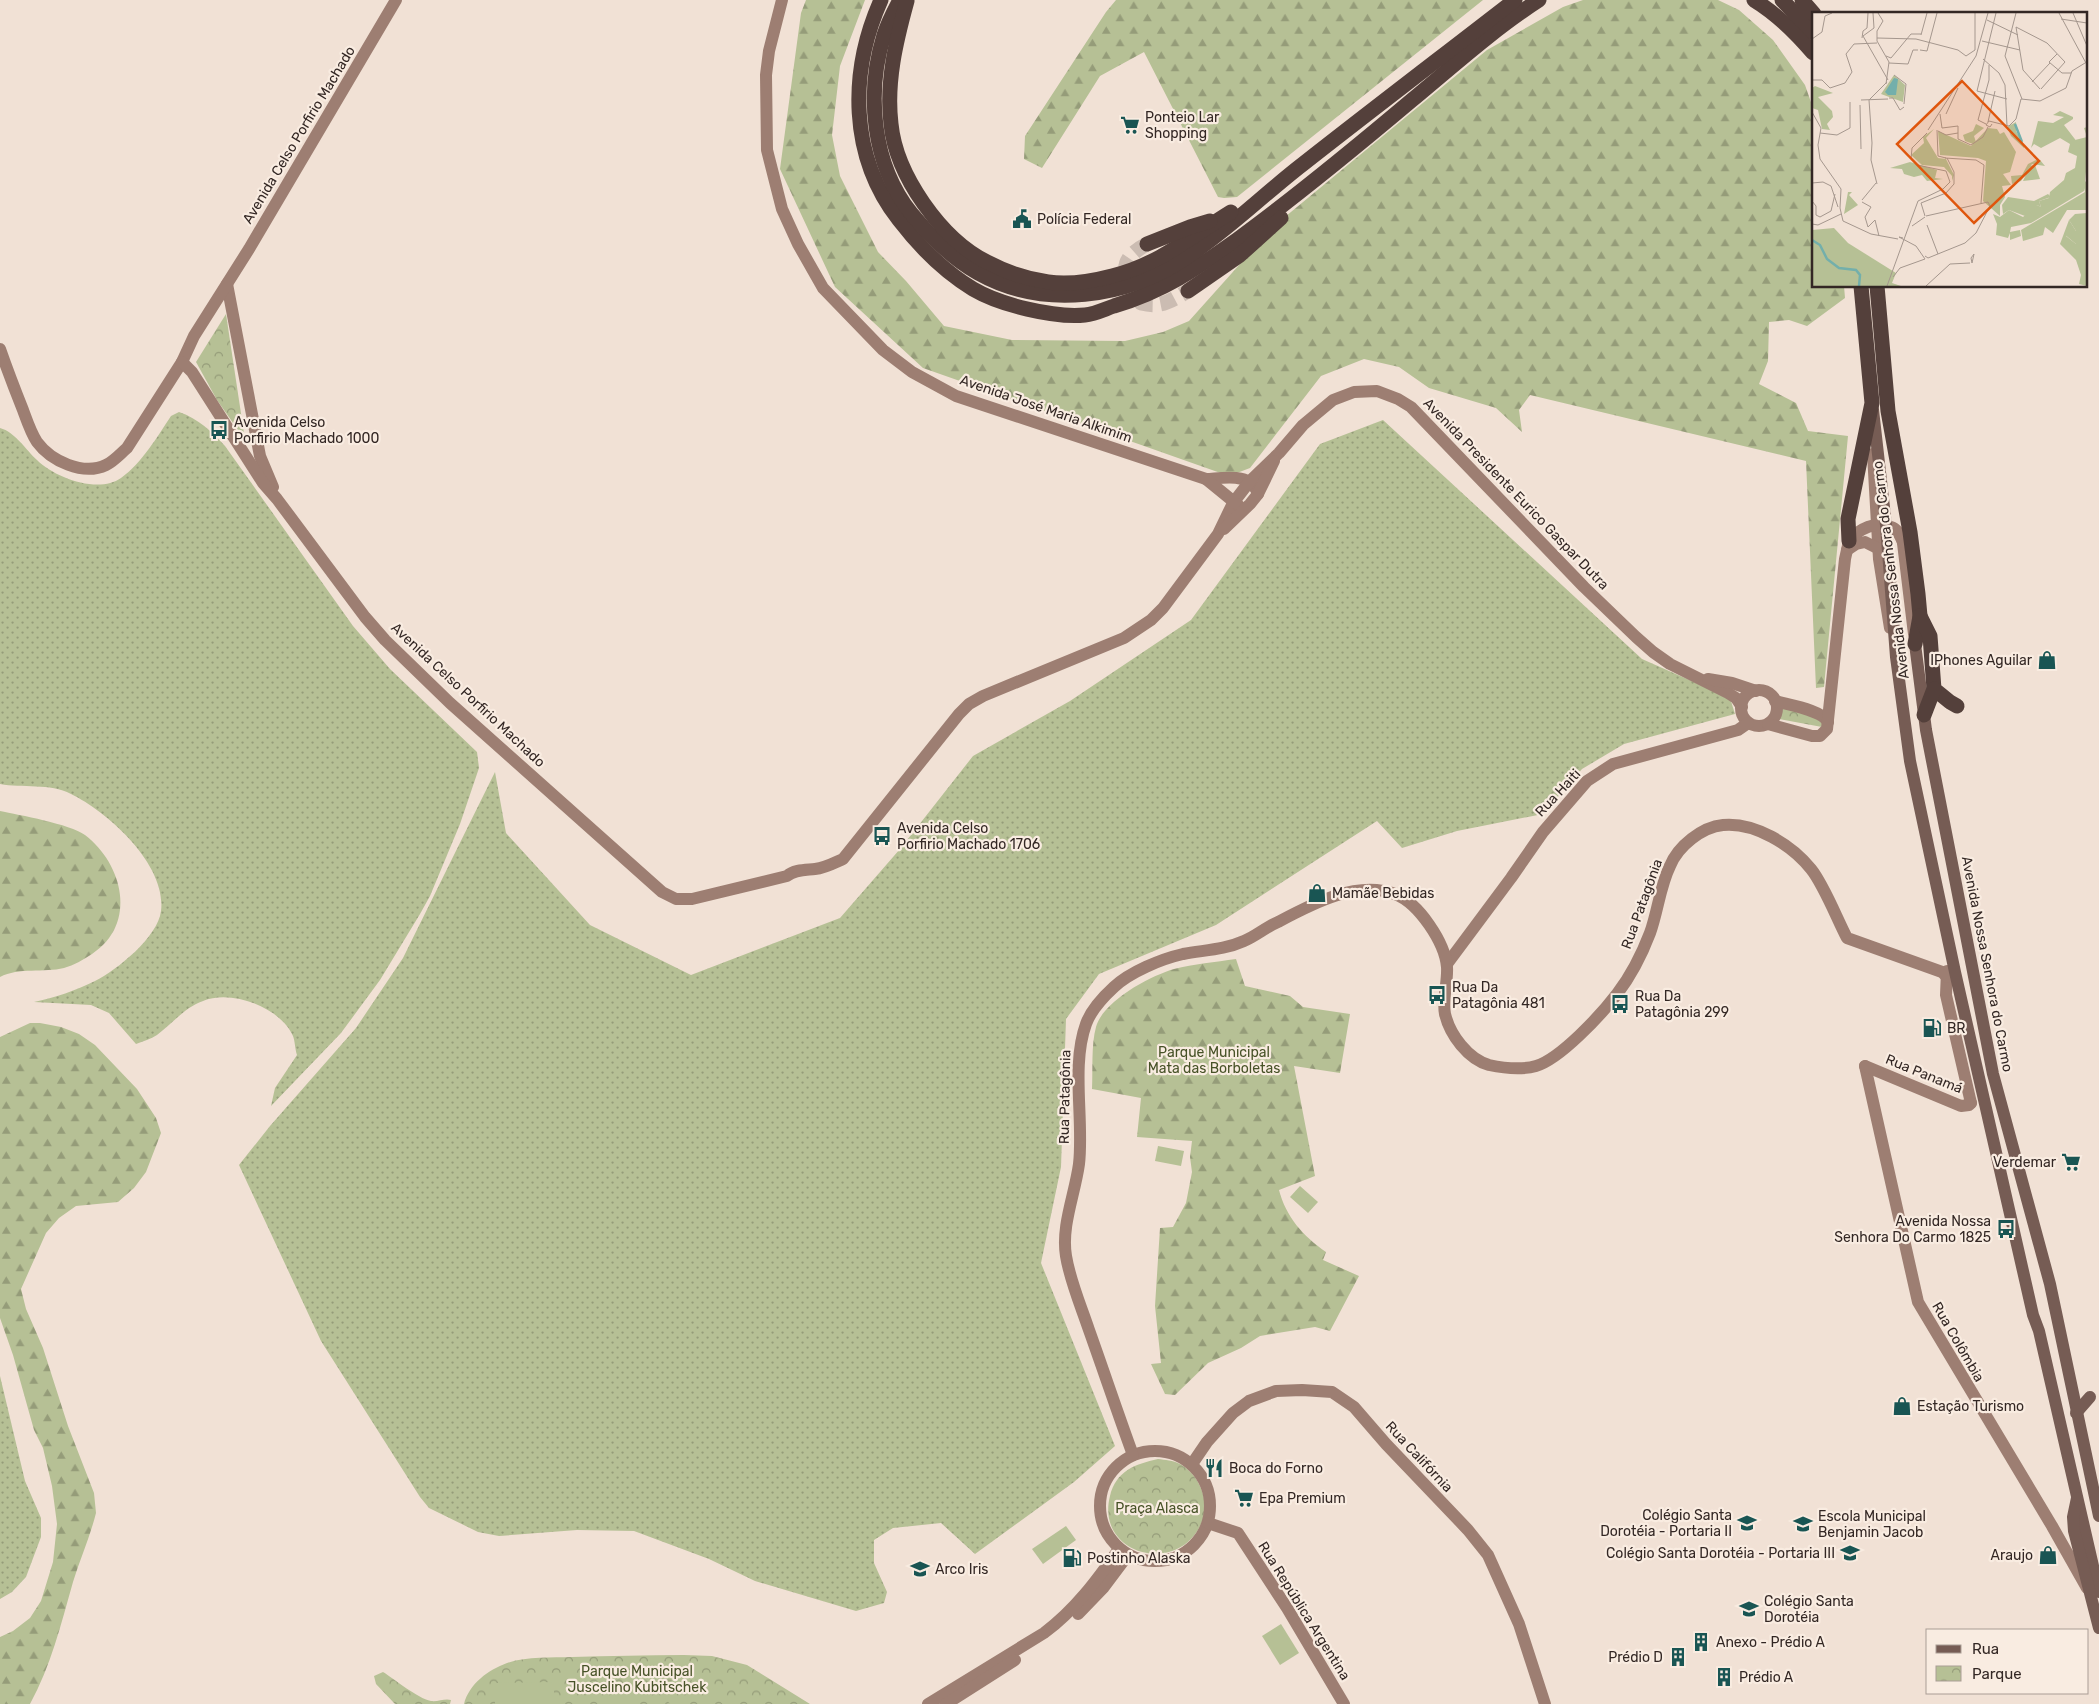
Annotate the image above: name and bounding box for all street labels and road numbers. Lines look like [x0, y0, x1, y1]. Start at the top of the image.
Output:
street label: Avenida Celso Porfirio Machado [239, 43, 359, 227]
street label: Avenida José Maria Alkimim [958, 372, 1134, 446]
street label: Avenida Presidente Eurico Gaspar Dutra [1420, 395, 1612, 593]
street label: Avenida Nossa Senhora do Carmo [1869, 460, 1913, 680]
street label: Avenida Celso Porfirio Machado [388, 619, 548, 771]
street label: Rua Haiti [1532, 766, 1584, 820]
street label: Avenida Nossa Senhora do Carmo [1958, 855, 2016, 1073]
street label: Rua Patagônia [1618, 857, 1666, 951]
street label: Rua Patagônia [1056, 1050, 1074, 1144]
street label: Rua Panamá [1883, 1051, 1965, 1097]
street label: Rua Colômbia [1928, 1299, 1988, 1385]
street label: Rua Califórnia [1382, 1418, 1456, 1496]
street label: Rua República Argentina [1254, 1539, 1354, 1683]

